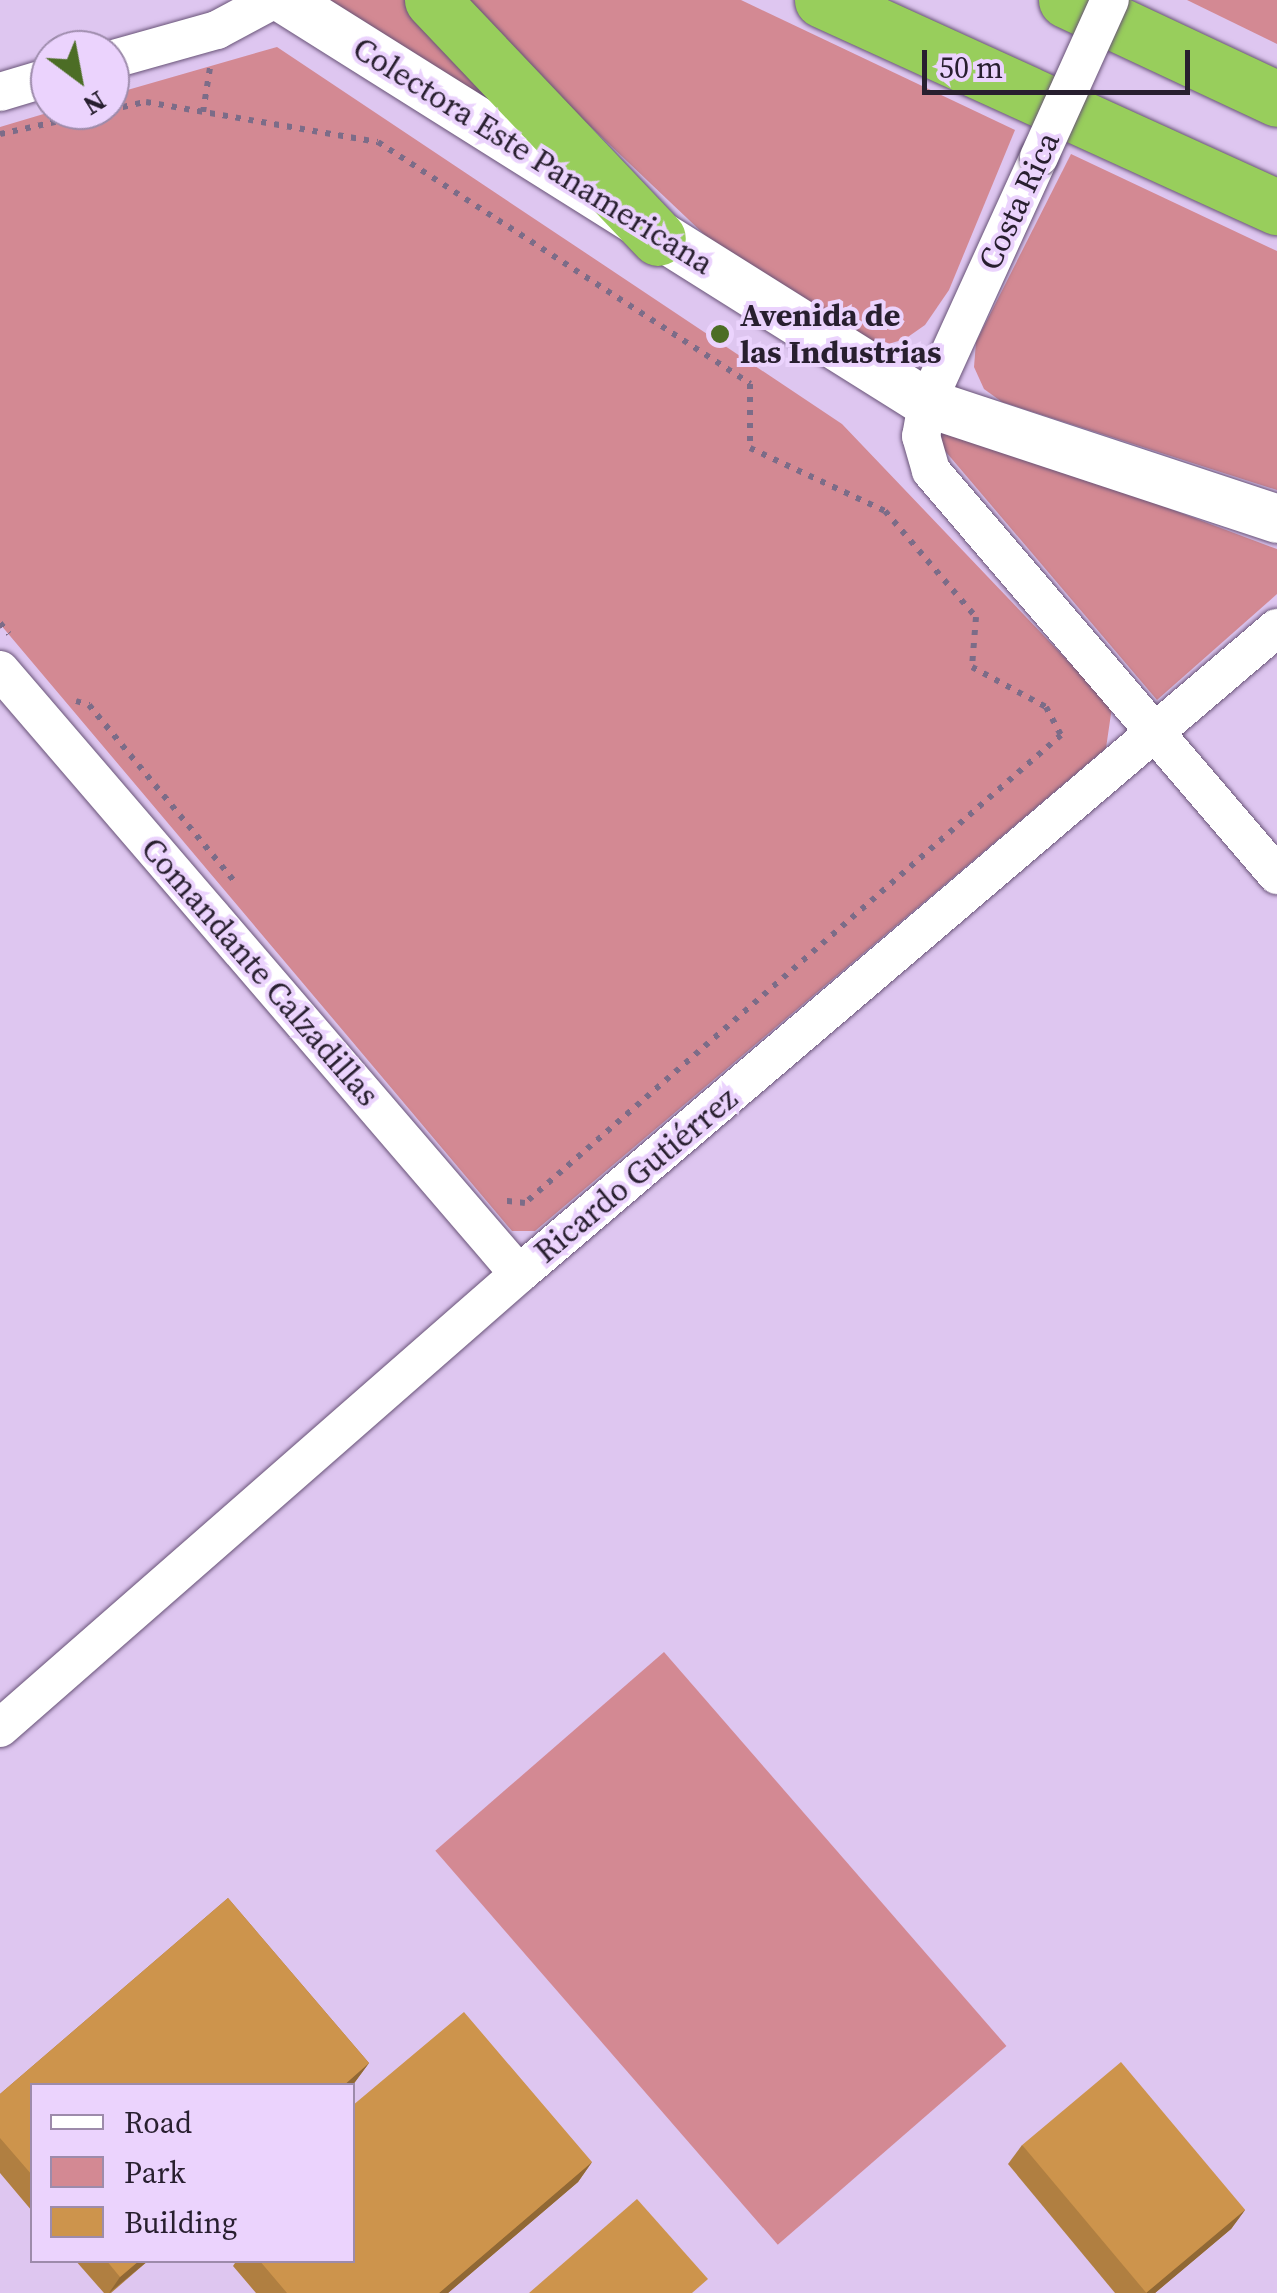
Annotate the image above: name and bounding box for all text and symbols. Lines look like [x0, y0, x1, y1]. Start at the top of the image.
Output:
street label: Colectora Este Panamericana [346, 29, 720, 283]
north arrow [30, 30, 130, 130]
scale bar [927, 30, 1194, 92]
text: 50 m [939, 47, 1003, 88]
text: N [76, 82, 114, 125]
street label: Costa Rica [970, 126, 1068, 276]
place label: Avenida de las Industrias [740, 297, 942, 372]
marker: Avenida de las Industrias [709, 323, 731, 345]
street label: Comandante Calzadillas [133, 830, 387, 1114]
street label: Ricardo Gutiérrez [527, 1079, 745, 1271]
legend [30, 2083, 355, 2263]
text: Road [124, 2102, 192, 2143]
text: Park [124, 2152, 186, 2193]
text: Building [124, 2202, 237, 2243]

